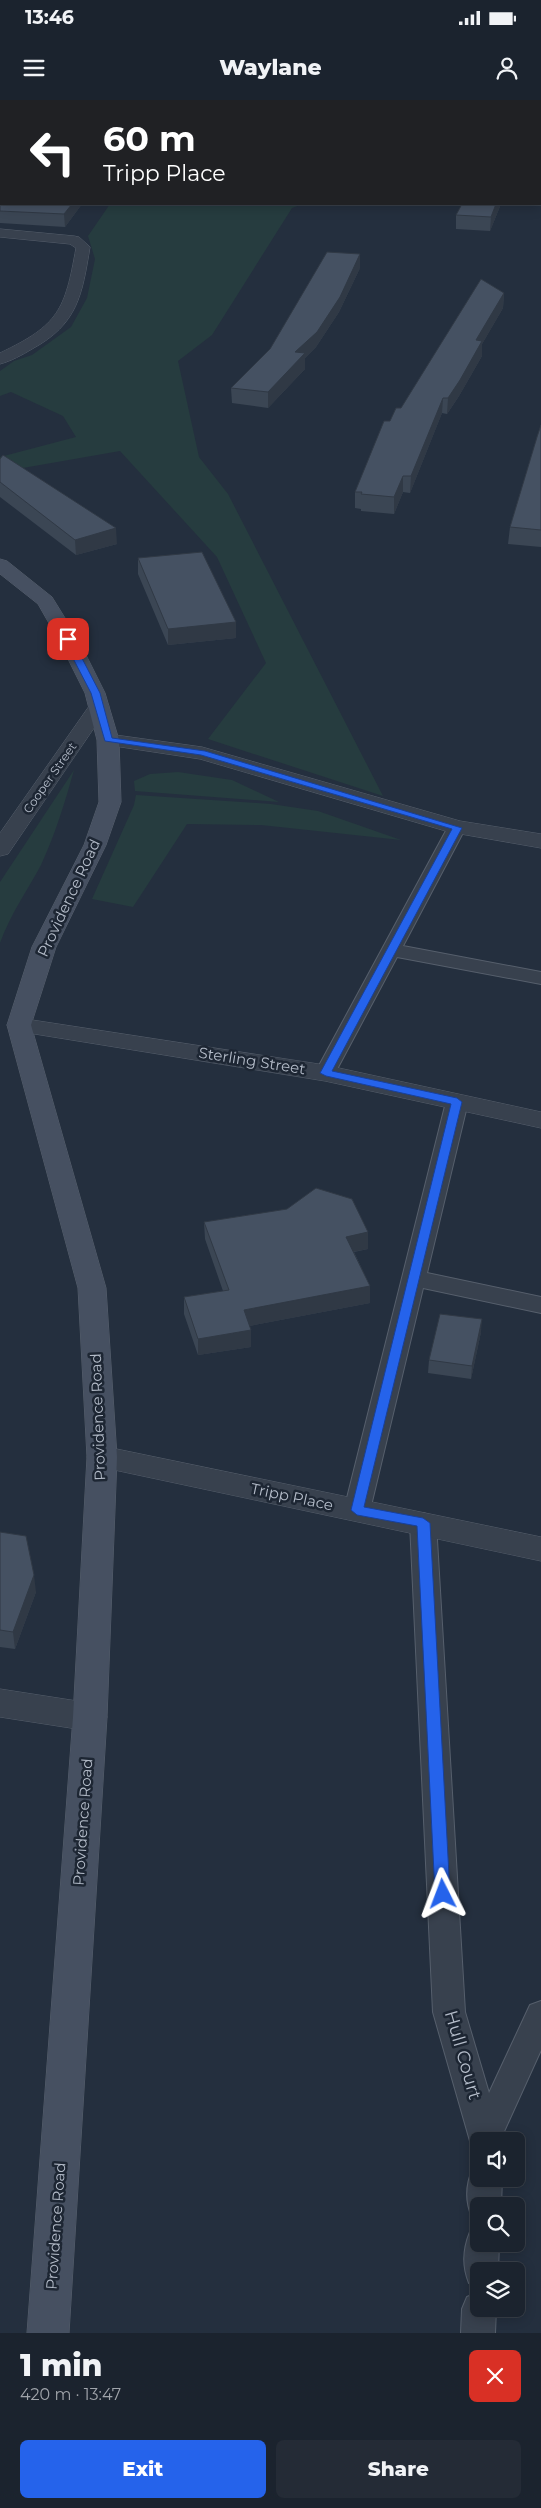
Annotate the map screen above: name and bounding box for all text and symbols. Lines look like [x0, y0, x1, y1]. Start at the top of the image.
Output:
text: 13:46 [25, 6, 74, 29]
icon: menu [20, 54, 48, 82]
text: Waylane [219, 54, 322, 81]
icon: person [493, 54, 521, 82]
text: 60 m [103, 117, 196, 160]
icon: left [20, 120, 85, 185]
text: Tripp Place [103, 160, 226, 187]
pin [47, 618, 89, 660]
icon: arrive [54, 625, 82, 653]
street label: Cooper Street [20, 739, 80, 816]
street label: Providence Road [33, 836, 104, 960]
street label: Sterling Street [197, 1043, 307, 1078]
street label: Providence Road [86, 1353, 109, 1481]
street label: Tripp Place [249, 1479, 335, 1514]
street label: Providence Road [69, 1758, 96, 1886]
position arrow [416, 1867, 468, 1919]
street label: Hull Court [440, 2008, 486, 2102]
map controls [470, 2132, 525, 2317]
button: sound [470, 2132, 525, 2187]
street label: Providence Road [42, 2162, 69, 2290]
button: search [470, 2197, 525, 2252]
button: layers [470, 2262, 525, 2317]
text: 1 min [20, 2347, 103, 2384]
button: close [469, 2350, 521, 2402]
text: 420 m · 13:47 [20, 2385, 121, 2404]
button: Exit [20, 2440, 266, 2498]
button: Share [276, 2440, 521, 2498]

